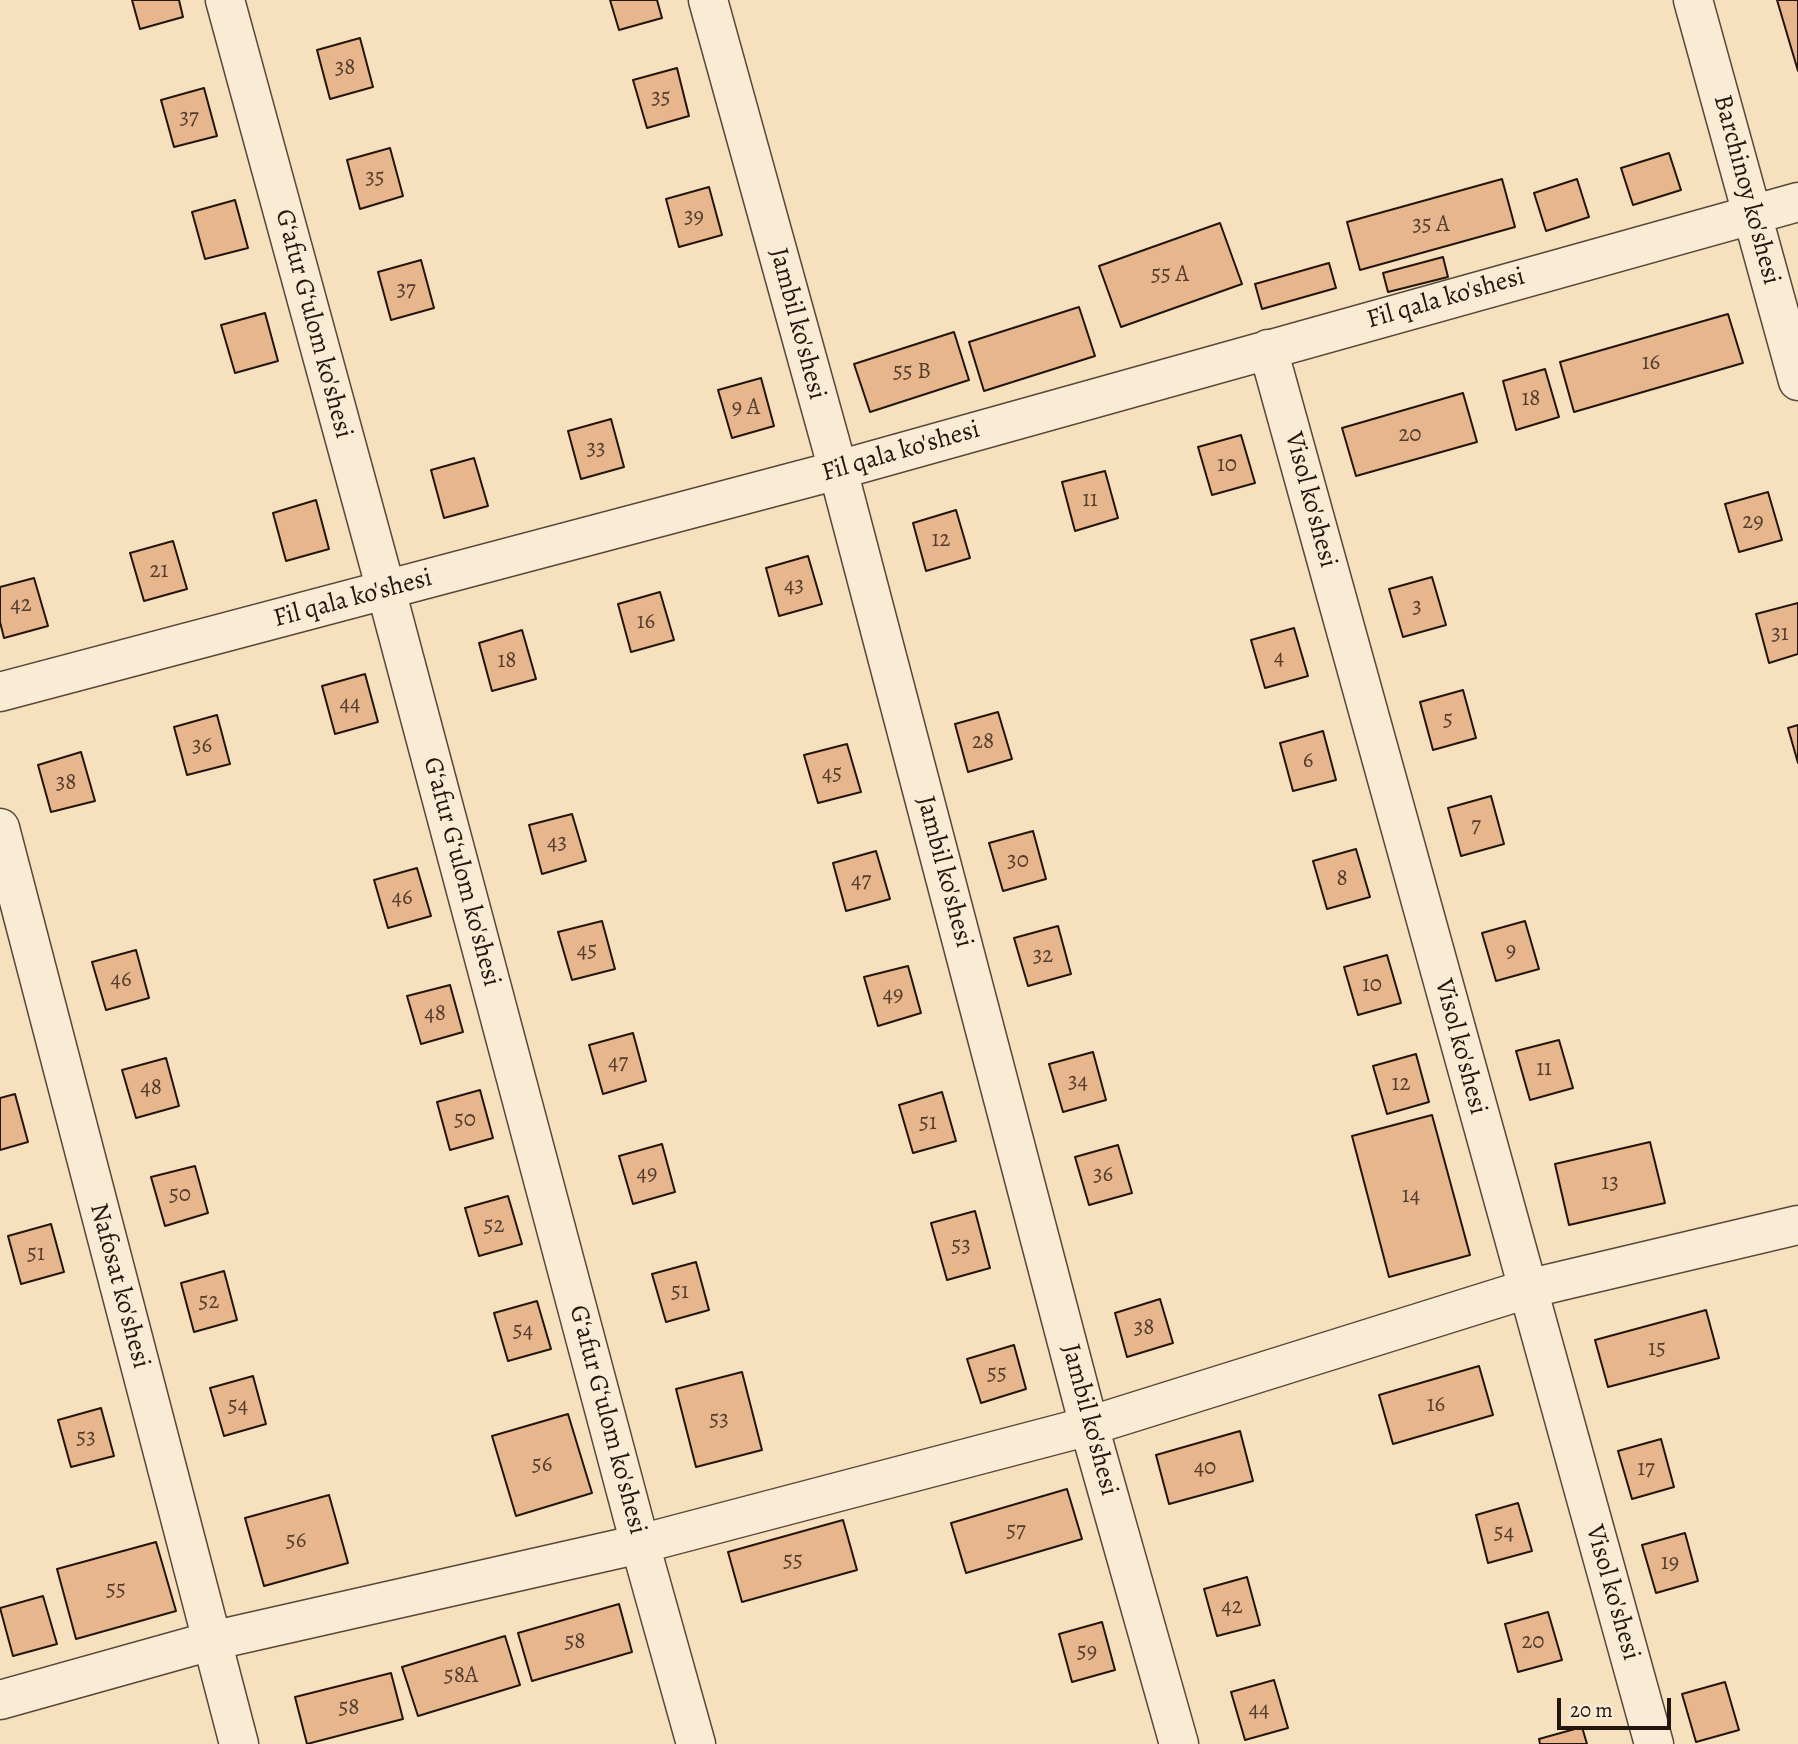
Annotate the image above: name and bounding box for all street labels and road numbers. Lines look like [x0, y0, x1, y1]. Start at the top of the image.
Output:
street label: Barchinoy ko'shesi [1706, 92, 1786, 288]
street label: Gʻafur Gʻulom ko'shesi [267, 206, 359, 442]
street label: Jambil ko'shesi [762, 245, 832, 403]
street label: Fil qala ko'shesi [1363, 262, 1529, 336]
street label: Fil qala ko'shesi [818, 415, 984, 489]
street label: Visol ko'shesi [1277, 429, 1343, 571]
street label: Fil qala ko'shesi [270, 563, 436, 635]
street label: Gʻafur Gʻulom ko'shesi [415, 754, 507, 990]
street label: Jambil ko'shesi [909, 793, 979, 951]
street label: Visol ko'shesi [1427, 976, 1493, 1118]
street label: Nafosat ko'shesi [82, 1200, 156, 1372]
street label: Gʻafur Gʻulom ko'shesi [561, 1302, 653, 1538]
street label: Jambil ko'shesi [1054, 1341, 1124, 1499]
street label: Visol ko'shesi [1578, 1522, 1646, 1664]

